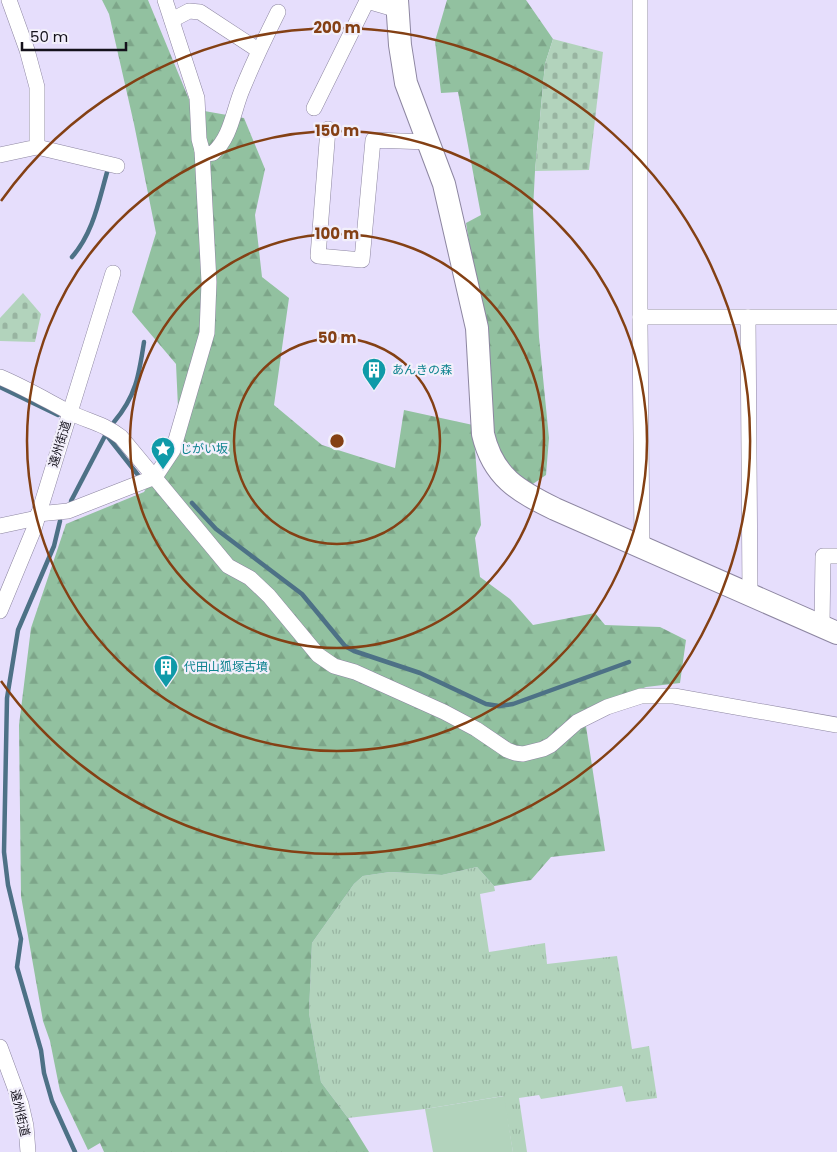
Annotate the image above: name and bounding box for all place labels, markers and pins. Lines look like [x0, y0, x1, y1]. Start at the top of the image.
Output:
building icon: あんきの森 [361, 357, 387, 391]
place label: あんきの森 [392, 361, 452, 378]
centre of rings [328, 432, 346, 450]
place icon: じがい坂 [150, 436, 176, 470]
place label: じがい坂 [180, 440, 228, 457]
building icon: 代田山狐塚古墳 [153, 654, 179, 688]
place label: 代田山狐塚古墳 [184, 658, 268, 675]

